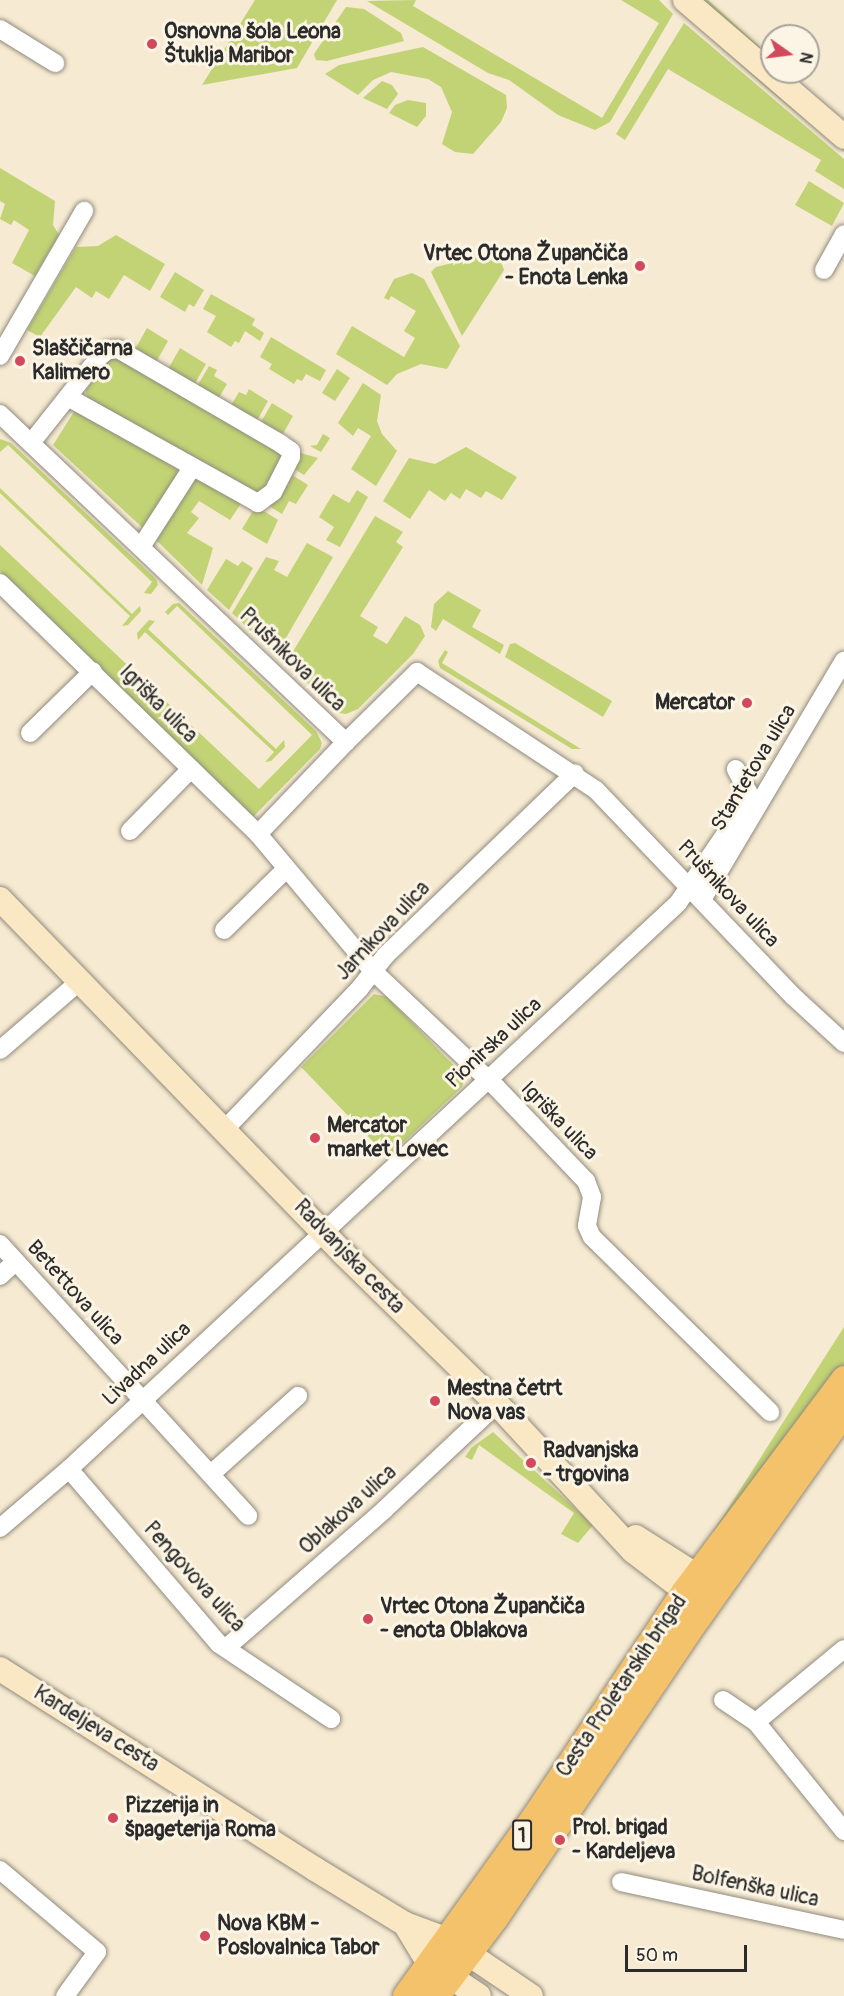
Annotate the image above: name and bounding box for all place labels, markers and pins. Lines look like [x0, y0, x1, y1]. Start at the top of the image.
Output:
place label: Osnovna šola Leona Štuklja Maribor [164, 19, 341, 69]
marker: Osnovna šola Leona Štuklja Maribor [145, 37, 159, 51]
place label: Vrtec Otona Župančiča - Enota Lenka [423, 241, 628, 291]
marker: Vrtec Otona Župančiča - Enota Lenka [633, 259, 647, 273]
place label: Slaščičarna Kalimero [32, 336, 133, 386]
marker: Slaščičarna Kalimero [13, 354, 27, 368]
place label: Mercator [655, 690, 735, 716]
marker: Mercator [740, 696, 754, 710]
place label: Mercator market Lovec [327, 1113, 449, 1163]
marker: Mercator market Lovec [308, 1131, 322, 1145]
place label: Mestna četrt Nova vas [447, 1376, 562, 1426]
marker: Mestna četrt Nova vas [428, 1394, 442, 1408]
place label: Radvanjska - trgovina [543, 1438, 638, 1488]
marker: Radvanjska - trgovina [524, 1456, 538, 1470]
place label: Vrtec Otona Župančiča - enota Oblakova [380, 1594, 585, 1644]
marker: Vrtec Otona Župančiča - enota Oblakova [361, 1612, 375, 1626]
place label: Pizzerija in špageterija Roma [125, 1793, 276, 1843]
marker: Pizzerija in špageterija Roma [106, 1811, 120, 1825]
place label: Prol. brigad - Kardeljeva [572, 1815, 675, 1865]
marker: Prol. brigad - Kardeljeva [553, 1833, 567, 1847]
place label: Nova KBM - Poslovalnica Tabor [217, 1911, 380, 1961]
marker: Nova KBM - Poslovalnica Tabor [198, 1929, 212, 1943]

